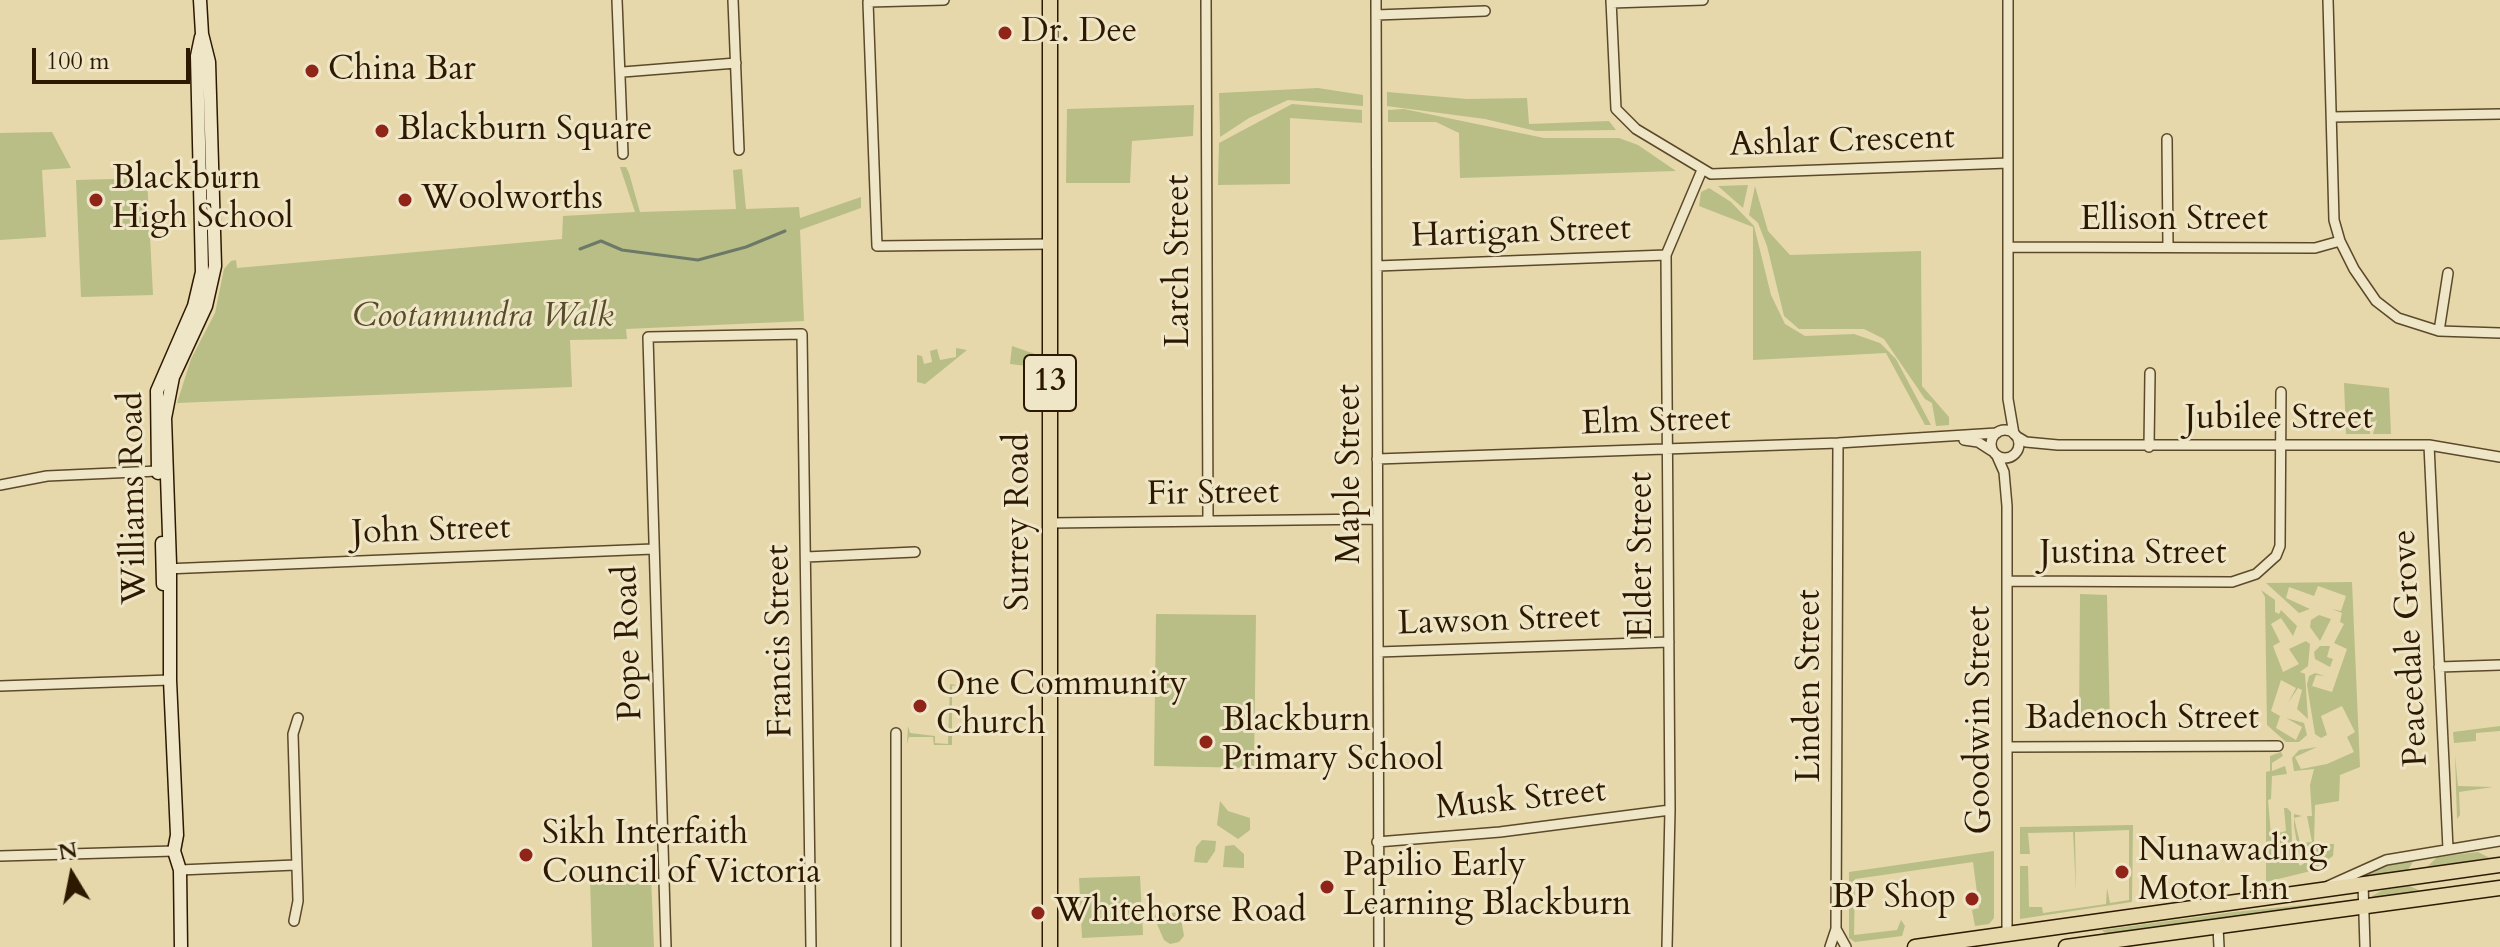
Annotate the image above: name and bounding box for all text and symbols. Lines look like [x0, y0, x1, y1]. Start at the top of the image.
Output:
place label: Dr. Dee [1021, 13, 1137, 53]
marker: Dr. Dee [996, 24, 1014, 42]
scale bar [36, 32, 194, 82]
text: 100 m [46, 45, 110, 78]
place label: China Bar [328, 51, 476, 91]
marker: China Bar [303, 62, 321, 80]
place label: Blackburn Square [398, 111, 652, 151]
street label: Ashlar Crescent [1729, 119, 1955, 167]
marker: Blackburn Square [373, 122, 391, 140]
place label: Blackburn High School [112, 160, 293, 240]
street label: Larch Street [1160, 175, 1200, 347]
place label: Woolworths [421, 180, 603, 220]
marker: Blackburn High School [87, 191, 105, 209]
marker: Woolworths [396, 191, 414, 209]
street label: Ellison Street [2080, 201, 2268, 241]
street label: Hartigan Street [1410, 210, 1632, 258]
park label: Cootamundra Walk [352, 298, 614, 338]
road number: 13 [1024, 355, 1076, 411]
street label: Maple Street [1331, 384, 1371, 564]
street label: Williams Road [113, 391, 157, 605]
street label: Elm Street [1581, 400, 1731, 446]
street label: Jubilee Street [2185, 400, 2373, 440]
street label: Surrey Road [1000, 433, 1040, 611]
street label: Elder Street [1623, 472, 1663, 638]
street label: Fir Street [1147, 473, 1279, 517]
street label: John Street [351, 509, 511, 555]
street label: Peacedale Grove [2385, 528, 2439, 768]
street label: Justina Street [2040, 535, 2226, 575]
street label: Francis Street [759, 544, 803, 738]
street label: Pope Road [607, 564, 653, 722]
street label: Linden Street [1791, 589, 1831, 783]
street label: Lawson Street [1397, 598, 1601, 646]
street label: Goodwin Street [1961, 606, 2001, 834]
place label: One Community Church [936, 666, 1187, 746]
marker: One Community Church [911, 697, 929, 715]
street label: Badenoch Street [2025, 700, 2259, 740]
place label: Blackburn Primary School [1222, 702, 1444, 782]
marker: Blackburn Primary School [1197, 733, 1215, 751]
street label: Musk Street [1434, 772, 1608, 830]
place label: Sikh Interfaith Council of Victoria [542, 815, 821, 894]
place label: Nunawading Motor Inn [2138, 832, 2328, 912]
north arrow [32, 835, 112, 915]
text: N [56, 835, 80, 868]
marker: Sikh Interfaith Council of Victoria [517, 846, 535, 864]
place label: Papilio Early Learning Blackburn [1343, 847, 1631, 926]
marker: Nunawading Motor Inn [2113, 863, 2131, 881]
marker: Papilio Early Learning Blackburn [1318, 878, 1336, 896]
place label: BP Shop [1831, 879, 1956, 919]
marker: BP Shop [1963, 890, 1981, 908]
place label: Whitehorse Road [1054, 893, 1306, 933]
marker: Whitehorse Road [1029, 904, 1047, 922]

